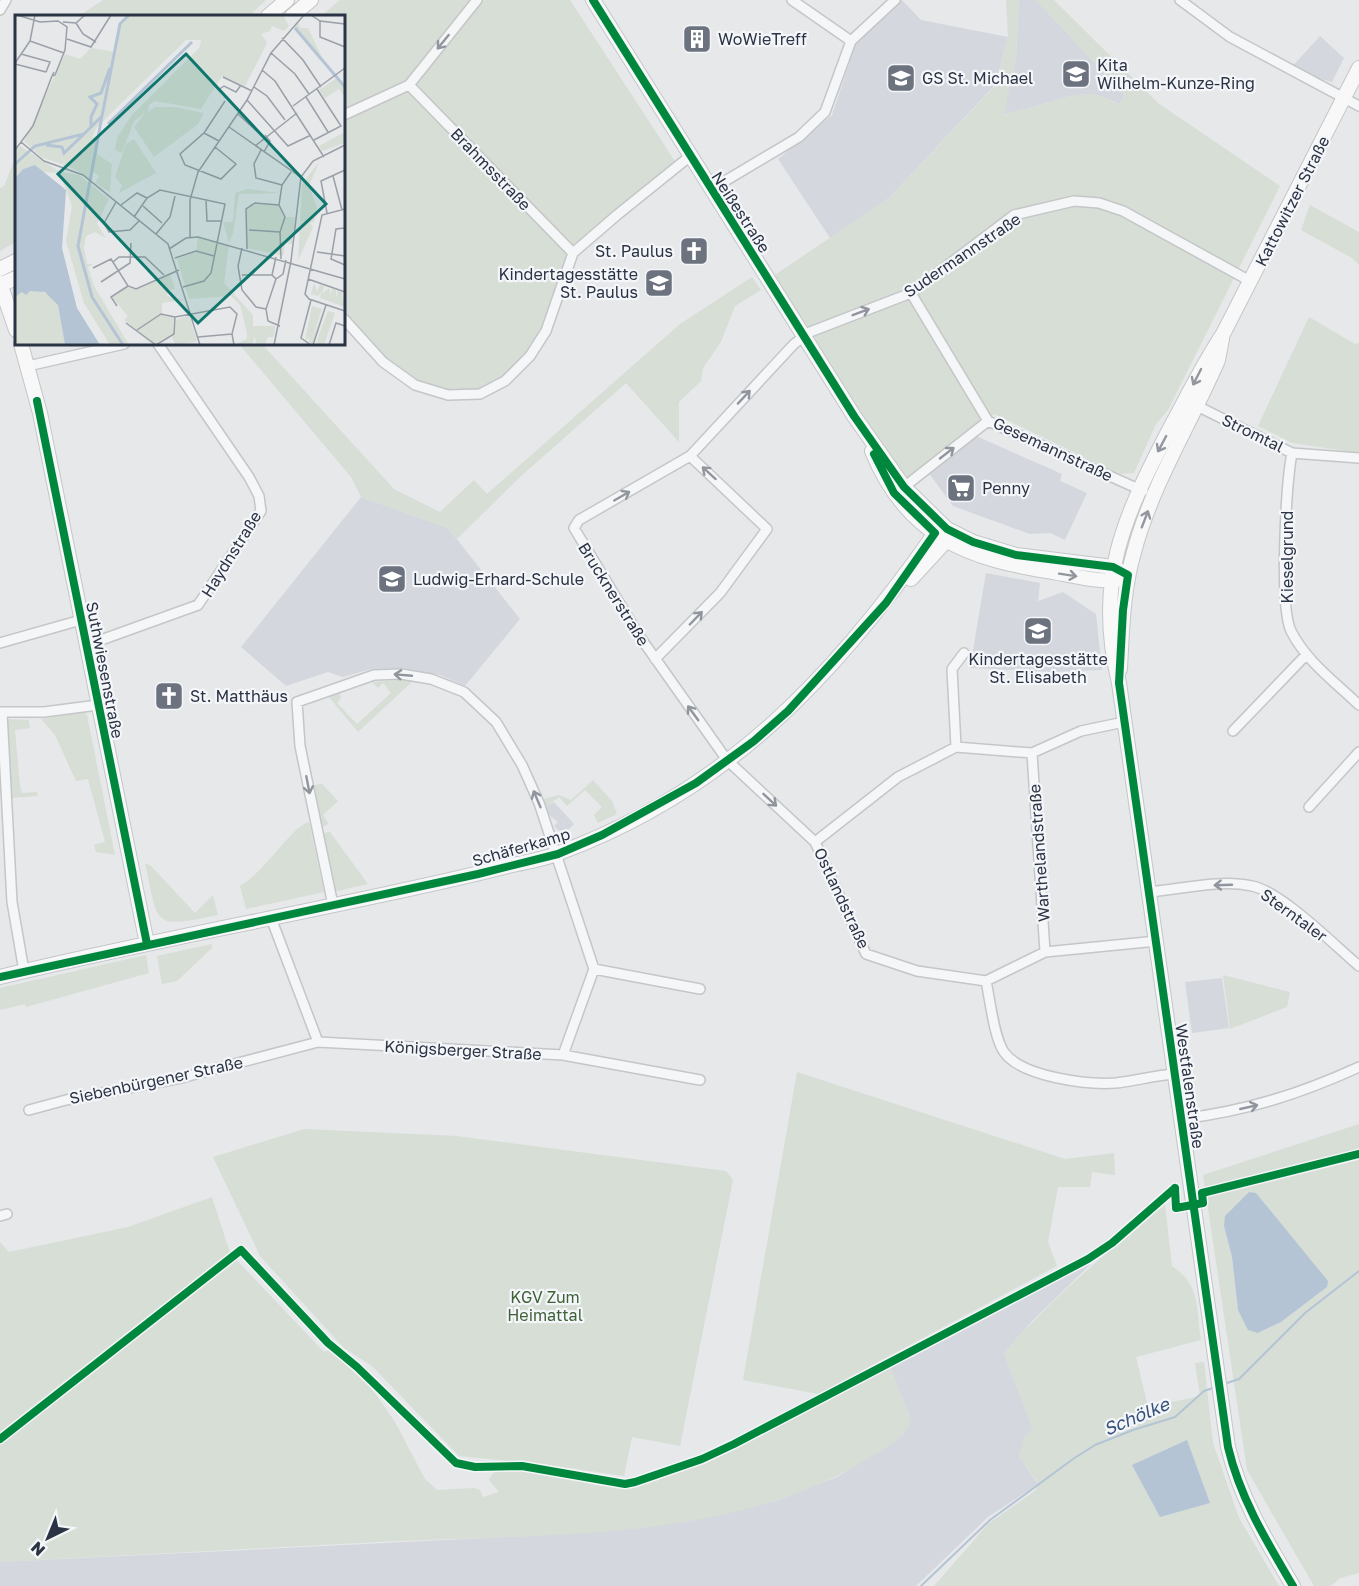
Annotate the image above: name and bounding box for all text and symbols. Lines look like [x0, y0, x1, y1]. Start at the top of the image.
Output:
inset map [15, 15, 345, 345]
building icon: WoWieTreff [681, 23, 713, 55]
place label: WoWieTreff [718, 29, 807, 49]
one-way arrow [436, 34, 449, 50]
place label: Kita Wilhelm-Kunze-Ring [1097, 55, 1255, 93]
school or university icon: Kita Wilhelm-Kunze-Ring [1060, 58, 1092, 90]
school or university icon: GS St. Michael [885, 62, 917, 94]
place label: GS St. Michael [922, 68, 1033, 88]
street label: Brahmsstraße [447, 124, 535, 214]
street label: Kattowitzer Straße [1251, 133, 1333, 269]
street label: Neißestraße [707, 168, 775, 256]
street label: Sudermannstraße [900, 208, 1024, 302]
church icon: St. Paulus [678, 235, 710, 267]
place label: St. Paulus [595, 241, 673, 261]
place label: Kindertagesstätte St. Paulus [498, 264, 638, 302]
school or university icon: Kindertagesstätte St. Paulus [643, 267, 675, 299]
one-way arrow [851, 306, 870, 317]
one-way arrow [1191, 368, 1203, 385]
one-way arrow [737, 390, 752, 405]
street label: Stromtal [1219, 409, 1287, 457]
street label: Gesemannstraße [990, 413, 1116, 485]
one-way arrow [1156, 435, 1168, 452]
one-way arrow [939, 446, 955, 459]
one-way arrow [702, 466, 717, 480]
supermarket icon: Penny [945, 472, 977, 504]
place label: Penny [982, 478, 1030, 498]
one-way arrow [613, 489, 630, 501]
street label: Haydnstraße [197, 507, 265, 601]
one-way arrow [1140, 511, 1151, 529]
street label: Kieselgrund [1277, 511, 1297, 603]
street label: Brucknerstraße [574, 539, 654, 649]
school or university icon: Ludwig-Erhard-Schule [376, 563, 408, 595]
place label: Ludwig-Erhard-Schule [413, 569, 584, 589]
one-way arrow [1058, 570, 1078, 581]
street label: Suthwiesenstraße [82, 600, 128, 740]
one-way arrow [689, 611, 703, 626]
school or university icon: Kindertagesstätte St. Elisabeth [1022, 615, 1054, 647]
place label: Kindertagesstätte St. Elisabeth [968, 649, 1108, 687]
one-way arrow [394, 669, 414, 680]
church icon: St. Matthäus [153, 680, 185, 712]
place label: St. Matthäus [190, 686, 288, 706]
one-way arrow [687, 705, 700, 721]
one-way arrow [303, 774, 314, 794]
street label: Warthelandstraße [1024, 783, 1054, 923]
one-way arrow [531, 791, 542, 809]
one-way arrow [763, 793, 778, 807]
street label: Schäferkamp [470, 823, 572, 871]
street label: Ostlandstraße [810, 844, 874, 952]
one-way arrow [1213, 879, 1233, 890]
street label: Sterntaler [1257, 884, 1331, 946]
street label: Westfalenstraße [1171, 1022, 1209, 1150]
street label: Königsberger Straße [384, 1036, 542, 1064]
street label: Siebenbürgener Straße [67, 1052, 245, 1108]
one-way arrow [1240, 1101, 1259, 1113]
park label: KGV Zum Heimattal [507, 1287, 583, 1325]
water label: Schölke [1100, 1392, 1174, 1440]
north arrow [18, 1508, 78, 1568]
text: N [26, 1538, 49, 1560]

